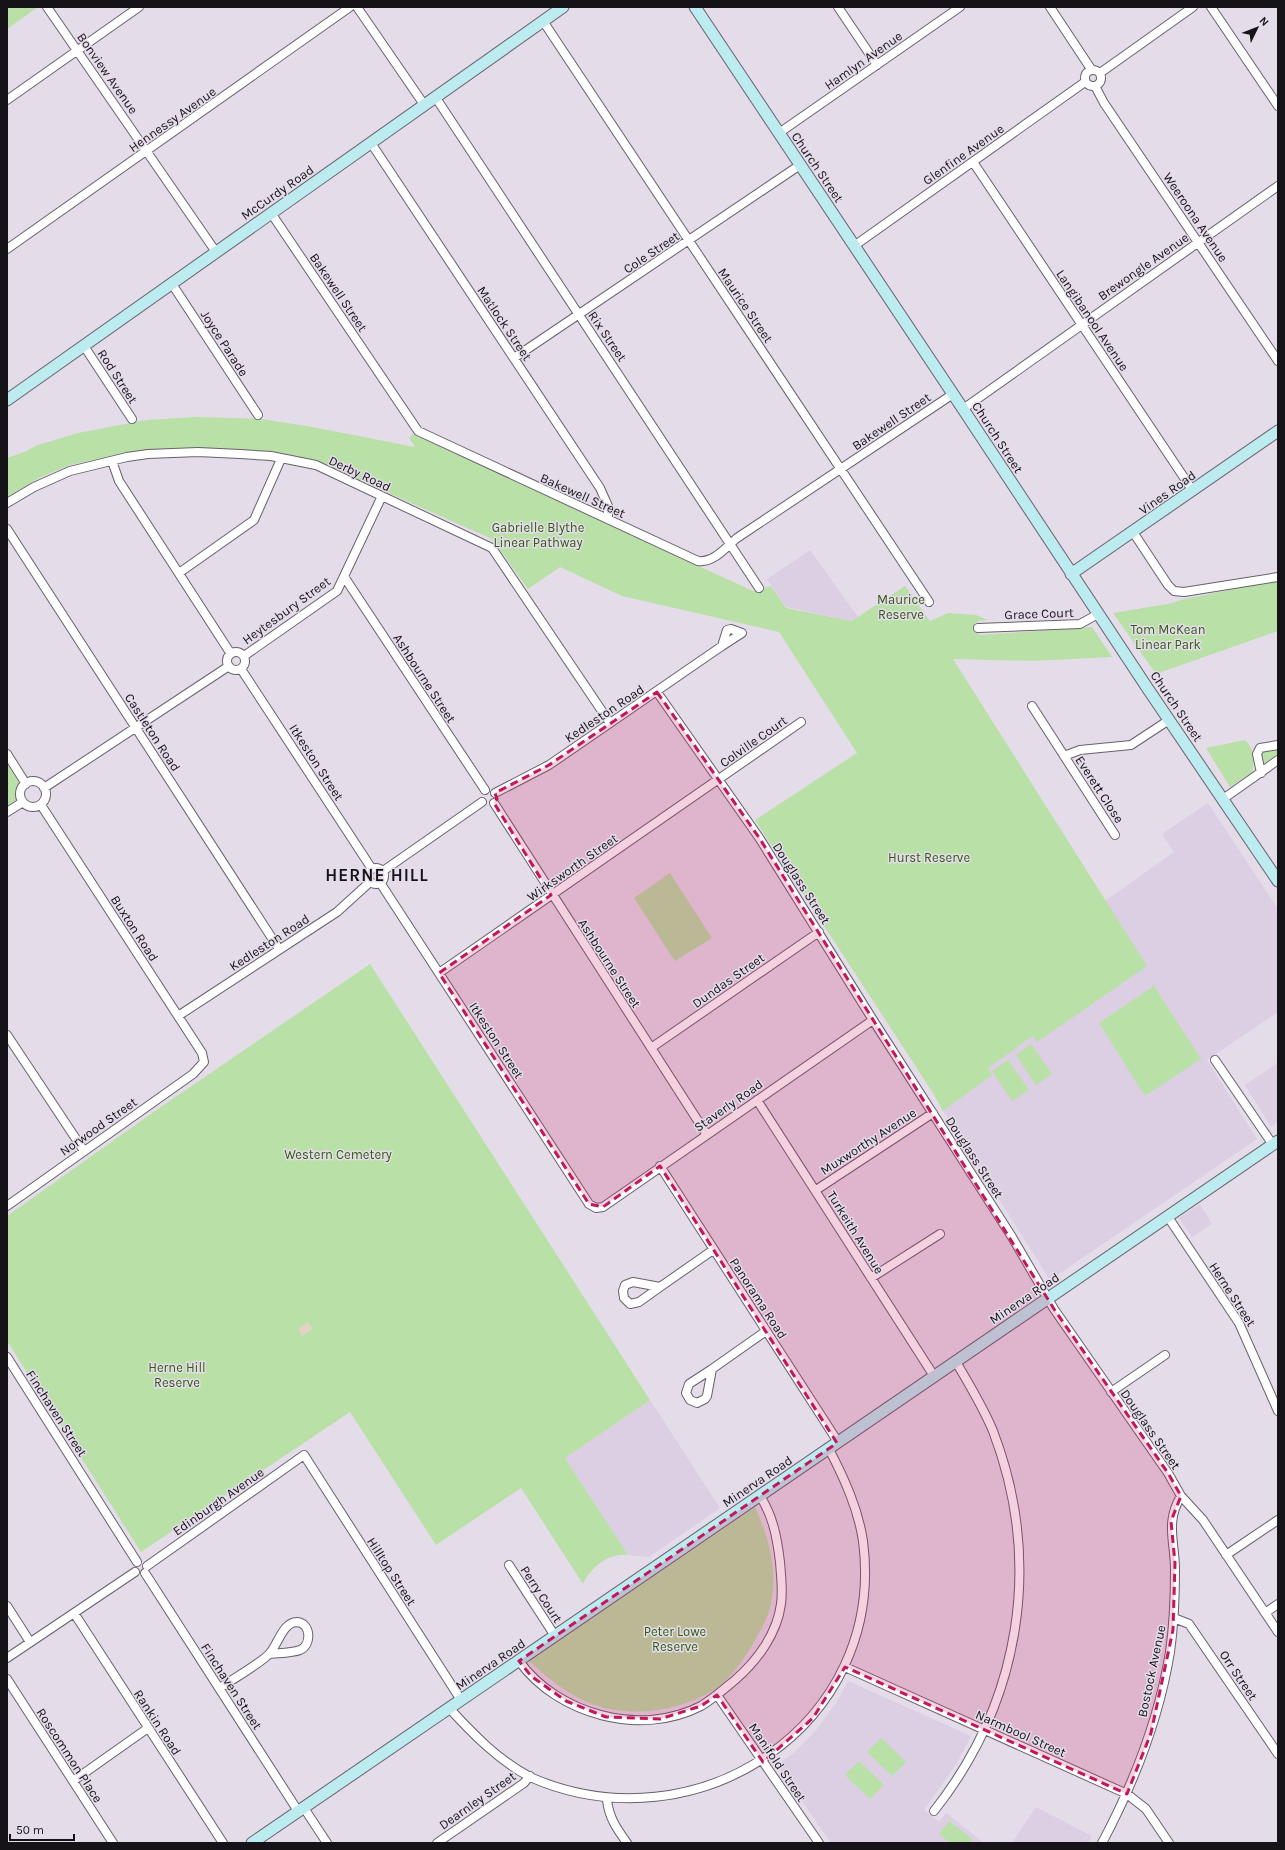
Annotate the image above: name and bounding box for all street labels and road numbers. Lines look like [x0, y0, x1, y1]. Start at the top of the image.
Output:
street label: Hamlyn Avenue [822, 28, 905, 93]
street label: Bonview Avenue [74, 30, 141, 117]
street label: Hennessy Avenue [126, 84, 219, 155]
street label: Glenfine Avenue [920, 121, 1007, 188]
street label: Church Street [789, 129, 847, 205]
street label: McCurdy Road [238, 162, 316, 223]
street label: Weeroona Avenue [1160, 170, 1231, 265]
street label: Cole Street [620, 228, 682, 277]
street label: Brewongle Avenue [1095, 229, 1192, 303]
street label: Bakewell Street [307, 250, 370, 334]
street label: Maurice Street [715, 265, 776, 346]
street label: Langibanool Avenue [1053, 267, 1132, 374]
street label: Matlock Street [474, 283, 535, 363]
street label: Joyce Parade [198, 308, 252, 379]
street label: Rix Street [585, 308, 630, 364]
street label: Rod Street [95, 346, 141, 406]
street label: Bakewell Street [849, 390, 933, 453]
street label: Church Street [969, 399, 1026, 476]
street label: Derby Road [326, 453, 393, 494]
street label: Vines Road [1136, 467, 1198, 517]
street label: Bakewell Street [538, 470, 628, 521]
street label: Heytesbury Street [239, 573, 333, 647]
street label: Grace Court [1004, 605, 1074, 622]
street label: Ashbourne Street [390, 631, 459, 726]
street label: Church Street [1148, 668, 1206, 744]
street label: Kedleston Road [562, 681, 647, 745]
street label: Castleton Road [122, 690, 183, 774]
street label: Colville Court [717, 713, 790, 770]
street label: Itkeston Street [286, 721, 347, 803]
street label: Everett Close [1072, 753, 1127, 826]
street label: Wirksworth Street [524, 830, 621, 904]
street label: Douglass Street [770, 840, 834, 927]
street label: Buxton Road [108, 893, 161, 964]
street label: Kedleston Road [226, 911, 312, 974]
street label: Ashbourne Street [575, 916, 644, 1011]
street label: Dundas Street [689, 950, 767, 1011]
street label: Itkeston Street [466, 999, 527, 1081]
street label: Staverly Road [691, 1076, 766, 1135]
street label: Norwood Street [57, 1094, 140, 1159]
street label: Muxworthy Avenue [817, 1105, 919, 1178]
street label: Douglass Street [943, 1114, 1007, 1201]
street label: Turkeith Avenue [824, 1188, 887, 1277]
street label: Panorama Road [727, 1255, 790, 1342]
street label: Herne Street [1206, 1259, 1259, 1329]
street label: Minerva Road [987, 1270, 1062, 1327]
street label: Finchaven Street [23, 1367, 90, 1459]
street label: Douglass Street [1117, 1386, 1184, 1472]
street label: Minerva Road [720, 1453, 795, 1510]
street label: Edinburgh Avenue [170, 1464, 267, 1538]
street label: Hilltop Street [364, 1534, 419, 1608]
street label: Perry Court [518, 1563, 566, 1626]
street label: Bostock Avenue [1134, 1623, 1169, 1719]
street label: Minerva Road [453, 1636, 528, 1693]
street label: Finchaven Street [198, 1640, 265, 1732]
street label: Orr Street [1217, 1648, 1261, 1703]
street label: Rankin Road [131, 1687, 184, 1758]
street label: Roscommon Place [33, 1705, 106, 1806]
street label: Narmbool Street [973, 1707, 1068, 1760]
street label: Manifold Street [746, 1720, 809, 1805]
street label: Dearnley Street [436, 1768, 519, 1832]

